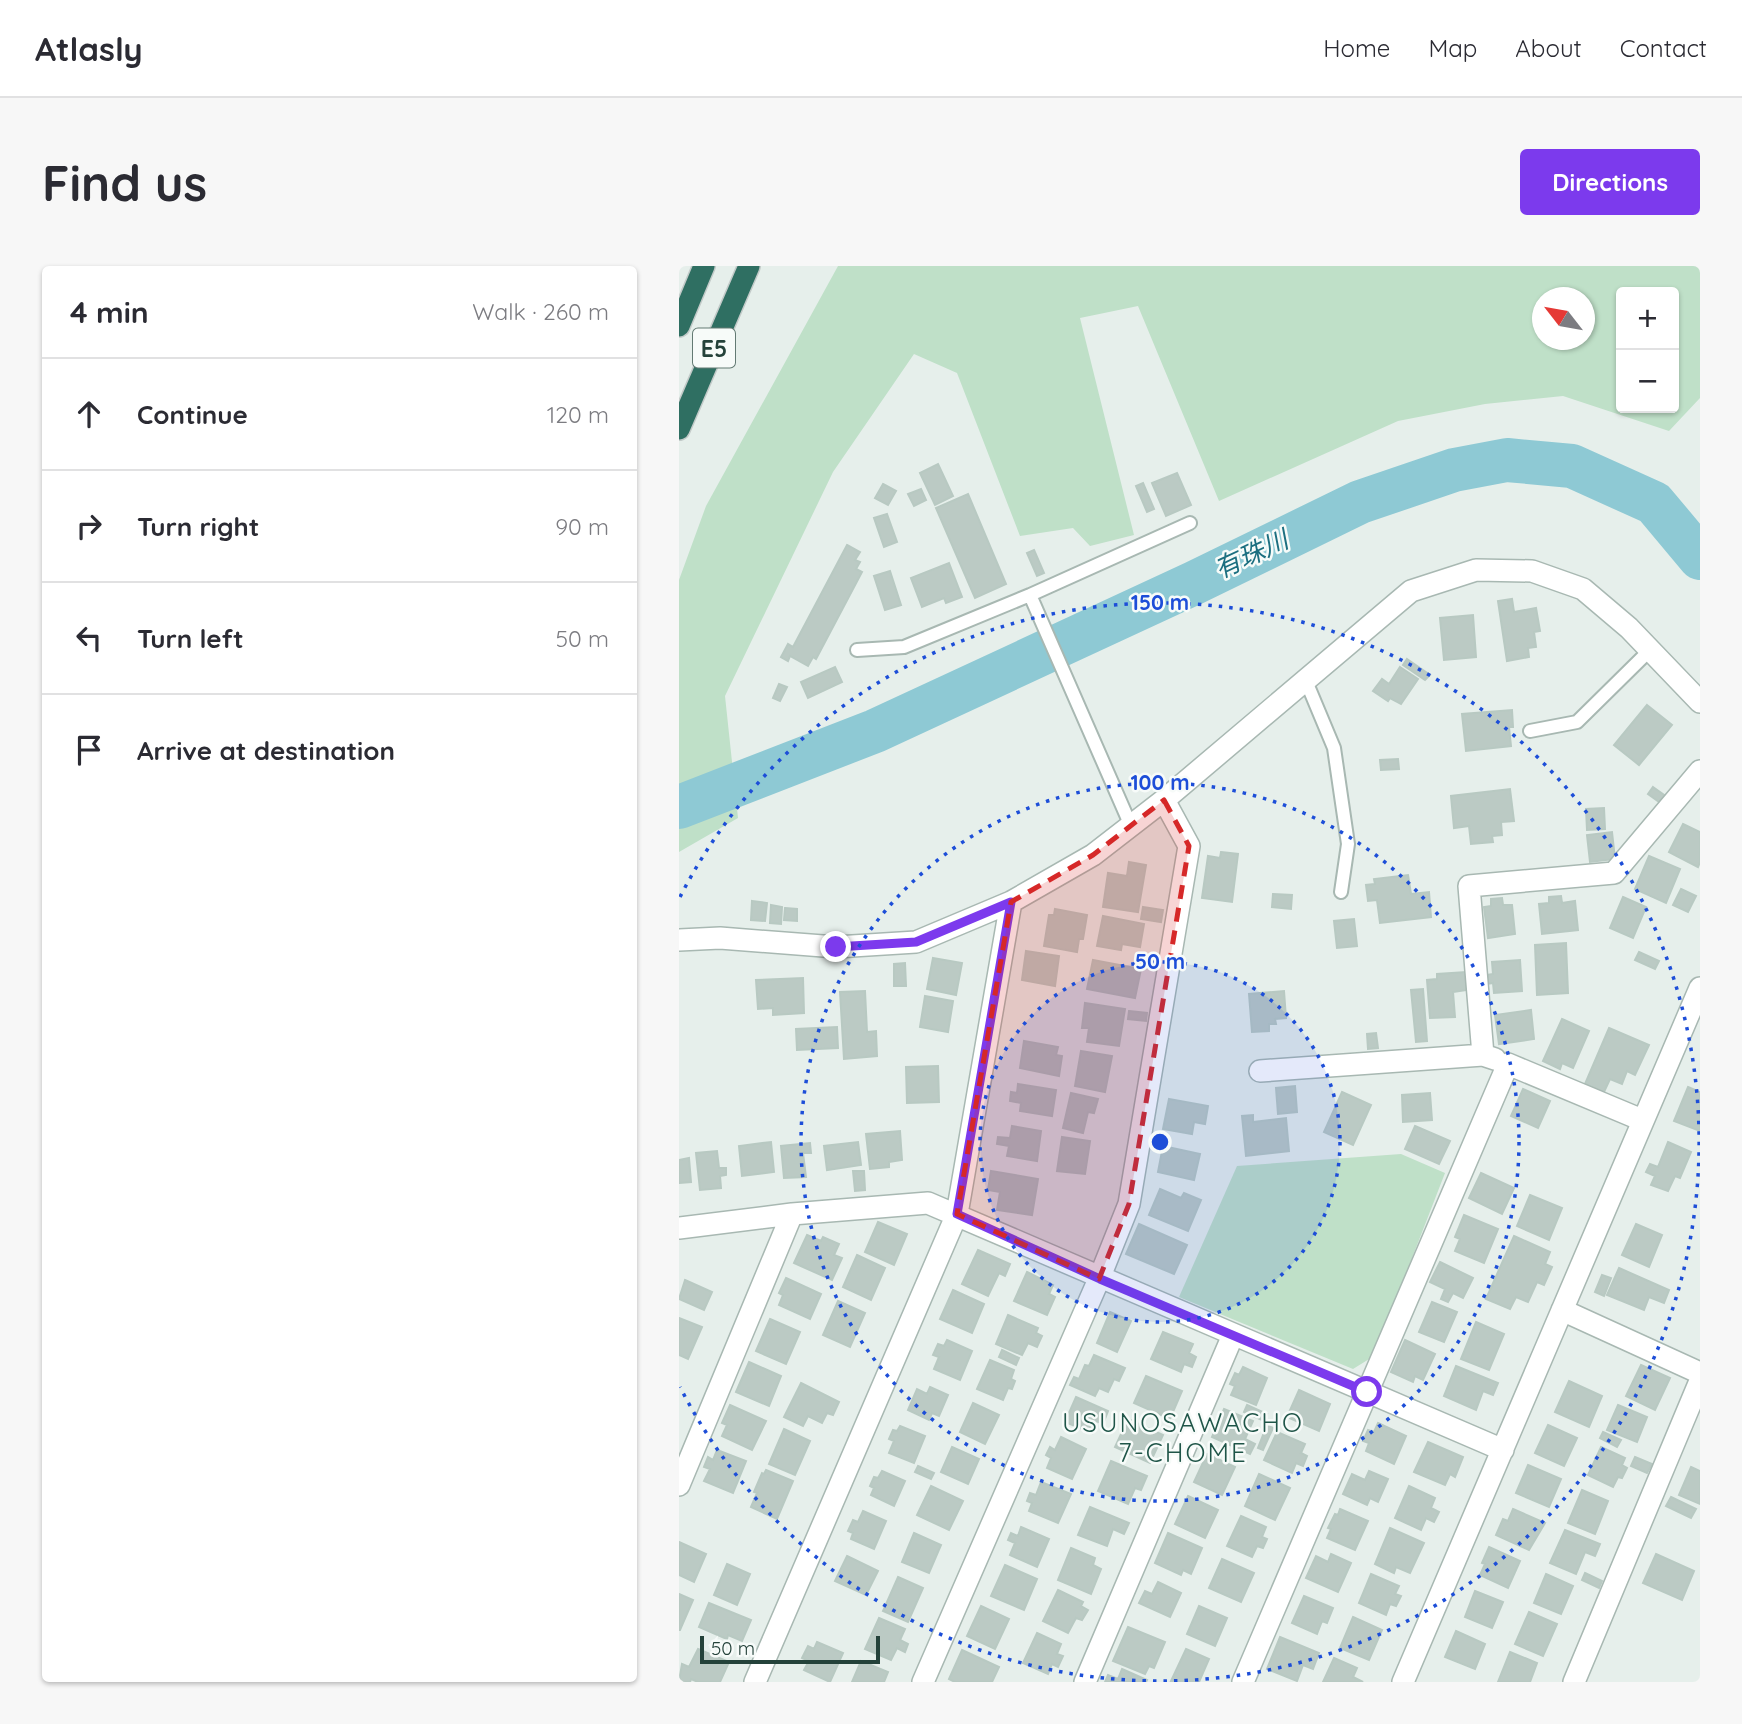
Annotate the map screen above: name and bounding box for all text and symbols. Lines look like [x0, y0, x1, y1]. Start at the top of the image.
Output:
text: Atlasly [35, 28, 143, 69]
text: Home [1323, 33, 1390, 63]
text: Map [1428, 33, 1477, 63]
text: About [1515, 33, 1582, 63]
text: Contact [1620, 33, 1707, 63]
button: Directions [1520, 149, 1700, 215]
text: Find us [42, 152, 207, 213]
north arrow [1532, 287, 1595, 350]
map controls [1616, 287, 1679, 413]
button: + [1616, 287, 1679, 350]
text: 4 min [70, 293, 149, 331]
text: Walk · 260 m [472, 297, 609, 326]
road number: E5 [693, 328, 735, 368]
button: − [1616, 350, 1679, 413]
icon: ahead [70, 395, 108, 433]
text: Continue [137, 398, 248, 431]
text: 120 m [547, 400, 609, 429]
icon: right [70, 507, 108, 545]
text: Turn right [137, 510, 259, 543]
text: 90 m [555, 512, 609, 541]
water label: 有珠川 [1209, 521, 1296, 585]
text: 150 m [1131, 589, 1189, 615]
icon: left [70, 619, 108, 657]
text: Turn left [137, 622, 244, 655]
text: 50 m [556, 624, 609, 653]
icon: arrive [70, 731, 108, 769]
text: Arrive at destination [137, 734, 395, 767]
text: 100 m [1130, 769, 1190, 795]
route end [820, 931, 851, 962]
text: 50 m [1135, 948, 1185, 974]
centre of rings [1148, 1130, 1172, 1154]
route start [1351, 1376, 1382, 1407]
district label: USUNOSAWACHO 7-CHOME [1062, 1406, 1304, 1469]
scale bar [700, 1633, 880, 1665]
text: 50 m [711, 1636, 755, 1660]

